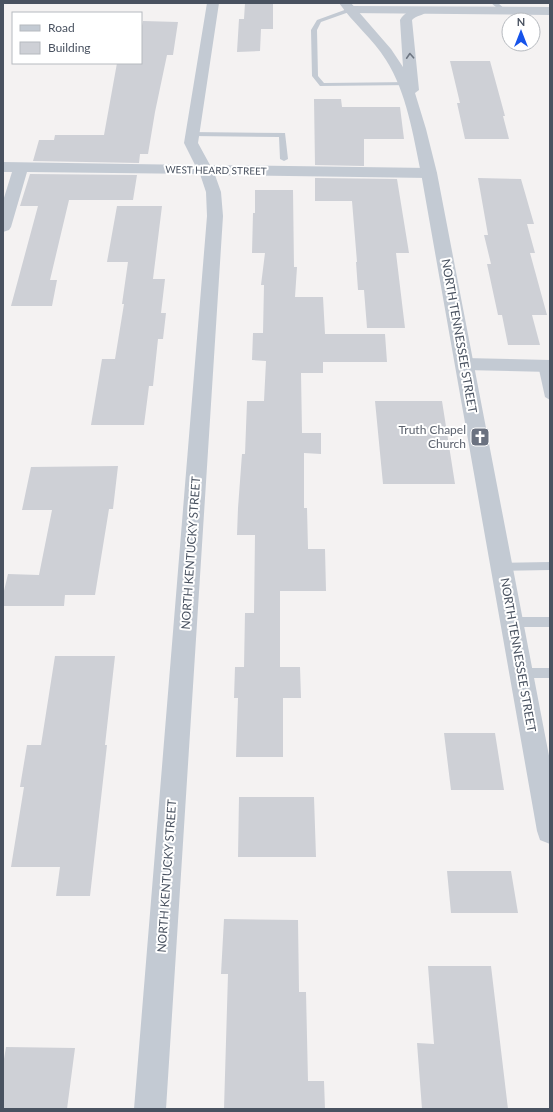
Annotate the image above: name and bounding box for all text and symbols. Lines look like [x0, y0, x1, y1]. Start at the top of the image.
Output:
legend [12, 12, 142, 64]
north arrow [501, 12, 541, 52]
text: N [517, 15, 525, 28]
text: Road [48, 20, 75, 35]
text: Building [48, 40, 91, 55]
one-way arrow [406, 53, 414, 59]
street label: WEST HEARD STREET [165, 163, 267, 177]
street label: NORTH TENNESSEE STREET [439, 258, 480, 414]
place label: Truth Chapel Church [399, 422, 466, 451]
church icon: Truth Chapel Church [469, 426, 491, 448]
street label: NORTH KENTUCKY STREET [178, 476, 203, 630]
street label: NORTH TENNESSEE STREET [498, 577, 539, 733]
street label: NORTH KENTUCKY STREET [154, 799, 179, 953]

